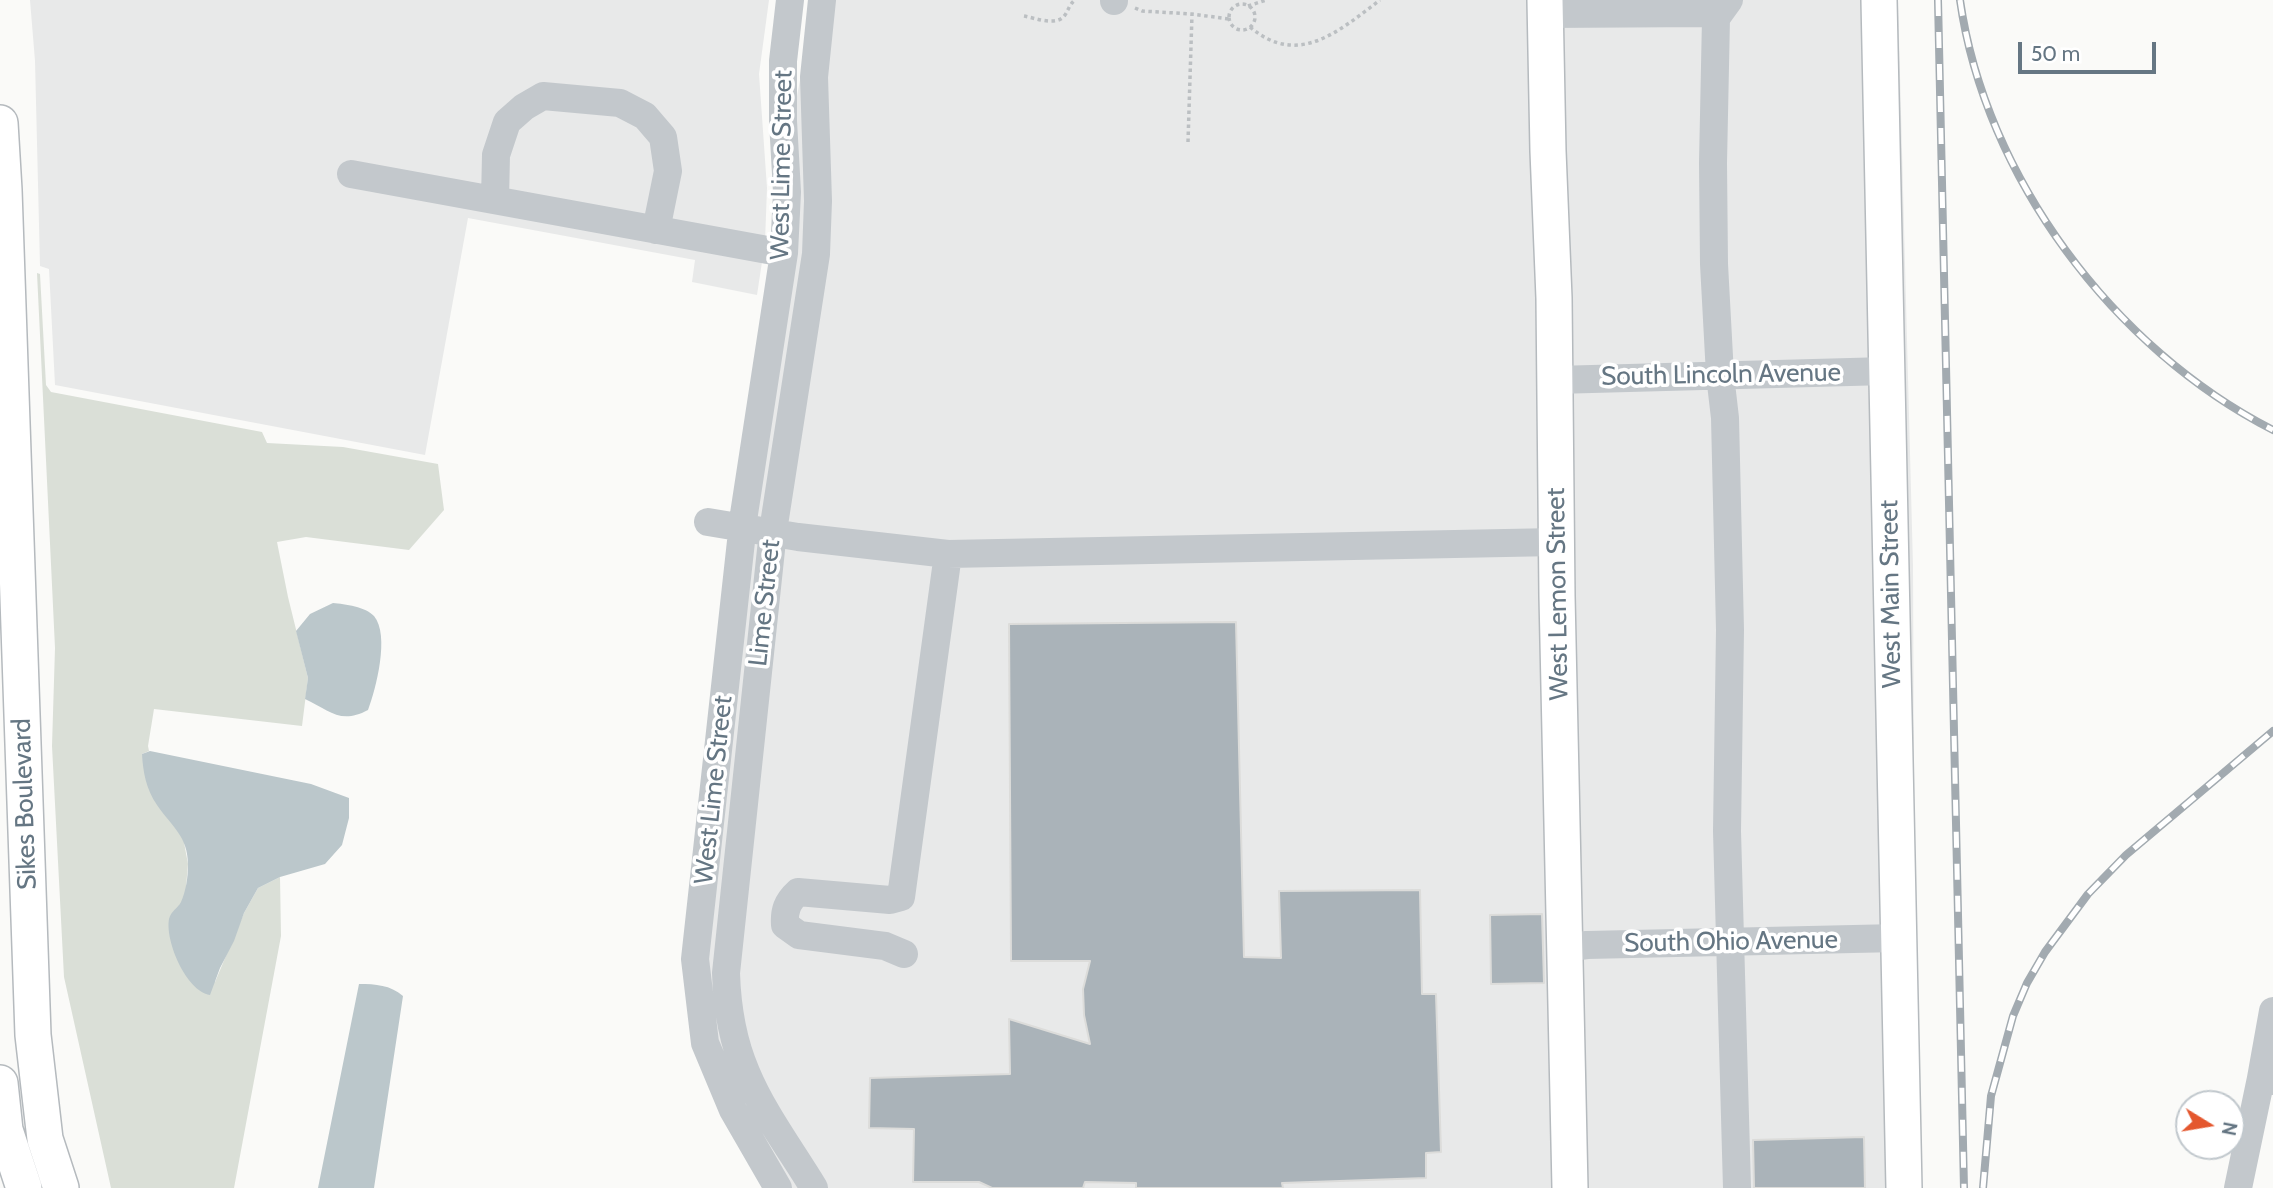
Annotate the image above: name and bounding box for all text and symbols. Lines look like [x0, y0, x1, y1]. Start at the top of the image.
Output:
scale bar [2021, 28, 2159, 72]
text: 50 m [2031, 41, 2080, 66]
street label: West Lime Street [765, 70, 799, 260]
street label: South Lincoln Avenue [1601, 357, 1841, 393]
street label: West Lemon Street [1541, 487, 1575, 701]
street label: West Main Street [1874, 500, 1908, 688]
street label: Lime Street [743, 538, 787, 668]
street label: West Lime Street [689, 694, 739, 886]
street label: Sikes Boulevard [6, 718, 44, 890]
street label: South Ohio Avenue [1624, 925, 1838, 959]
north arrow [2175, 1090, 2245, 1160]
text: N [2217, 1120, 2242, 1138]

